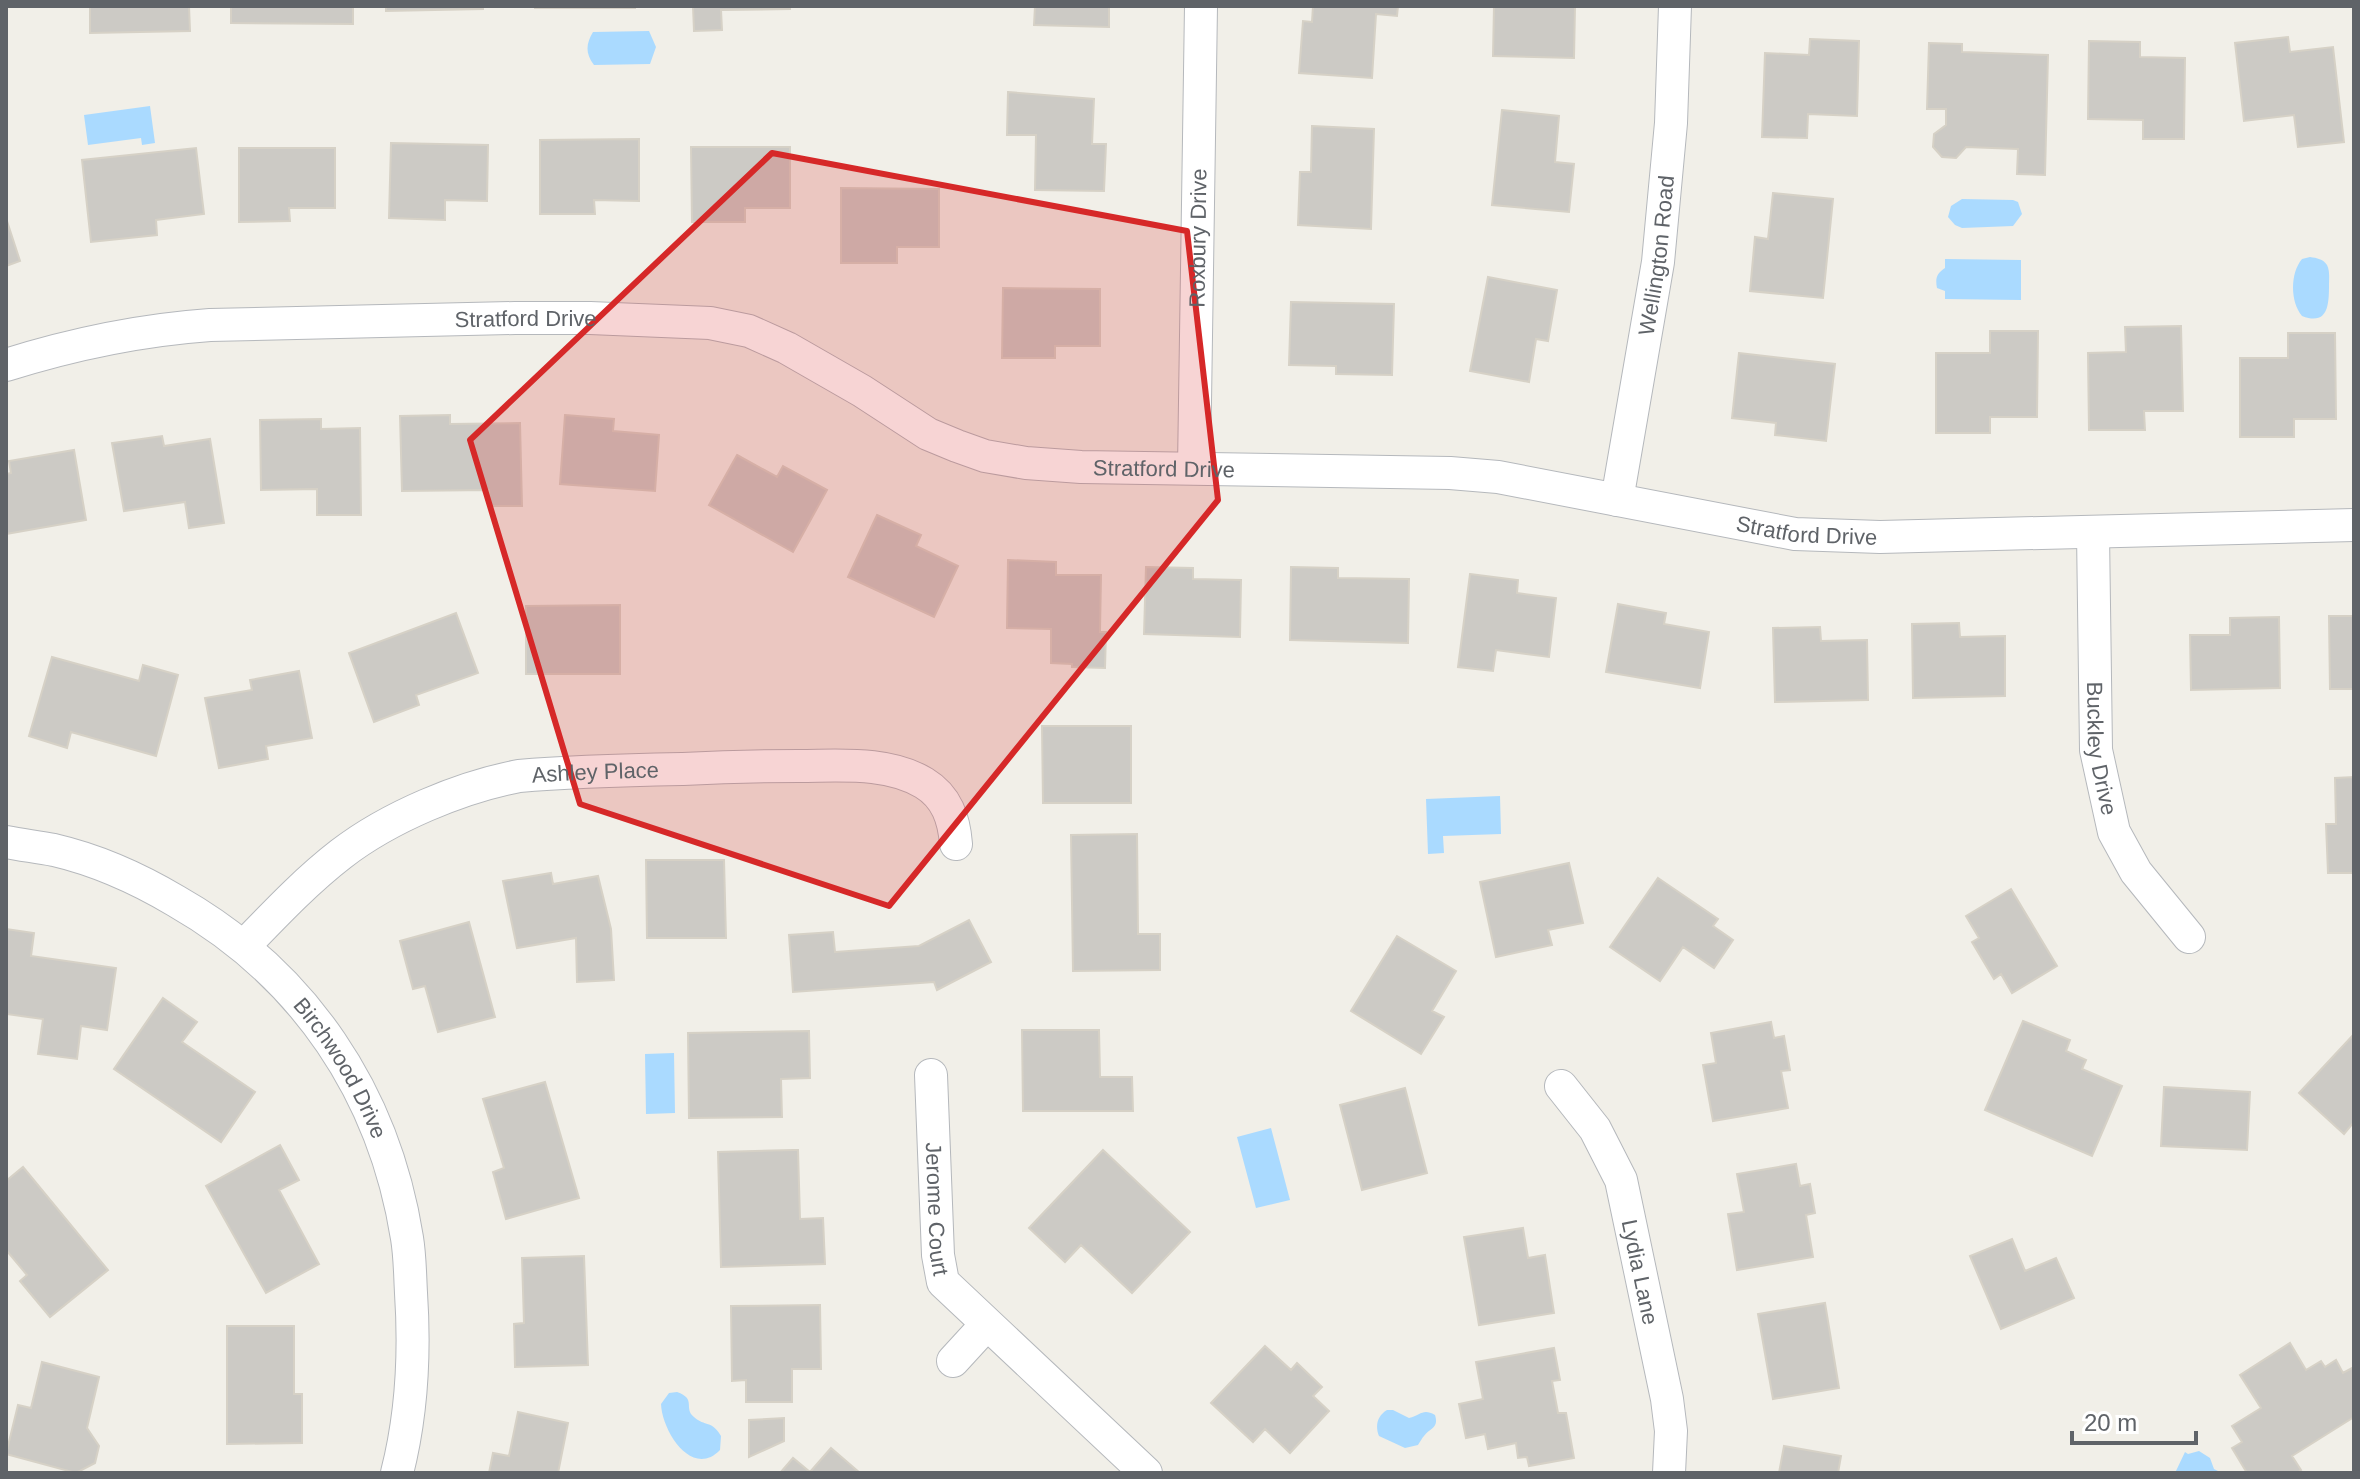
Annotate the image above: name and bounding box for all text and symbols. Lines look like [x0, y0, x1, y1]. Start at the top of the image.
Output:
street label: Roxbury Drive [1184, 168, 1211, 308]
street label: Wellington Road [1633, 174, 1679, 337]
street label: Stratford Drive [454, 305, 597, 332]
street label: Stratford Drive [1093, 455, 1235, 482]
street label: Stratford Drive [1734, 510, 1878, 549]
street label: Buckley Drive [2083, 682, 2122, 817]
street label: Ashley Place [531, 757, 659, 787]
street label: Birchwood Drive [289, 992, 392, 1142]
street label: Jerome Court [921, 1142, 954, 1277]
street label: Lydia Lane [1617, 1217, 1664, 1327]
scale bar [2072, 1395, 2196, 1445]
text: 20 m [2084, 1409, 2137, 1436]

